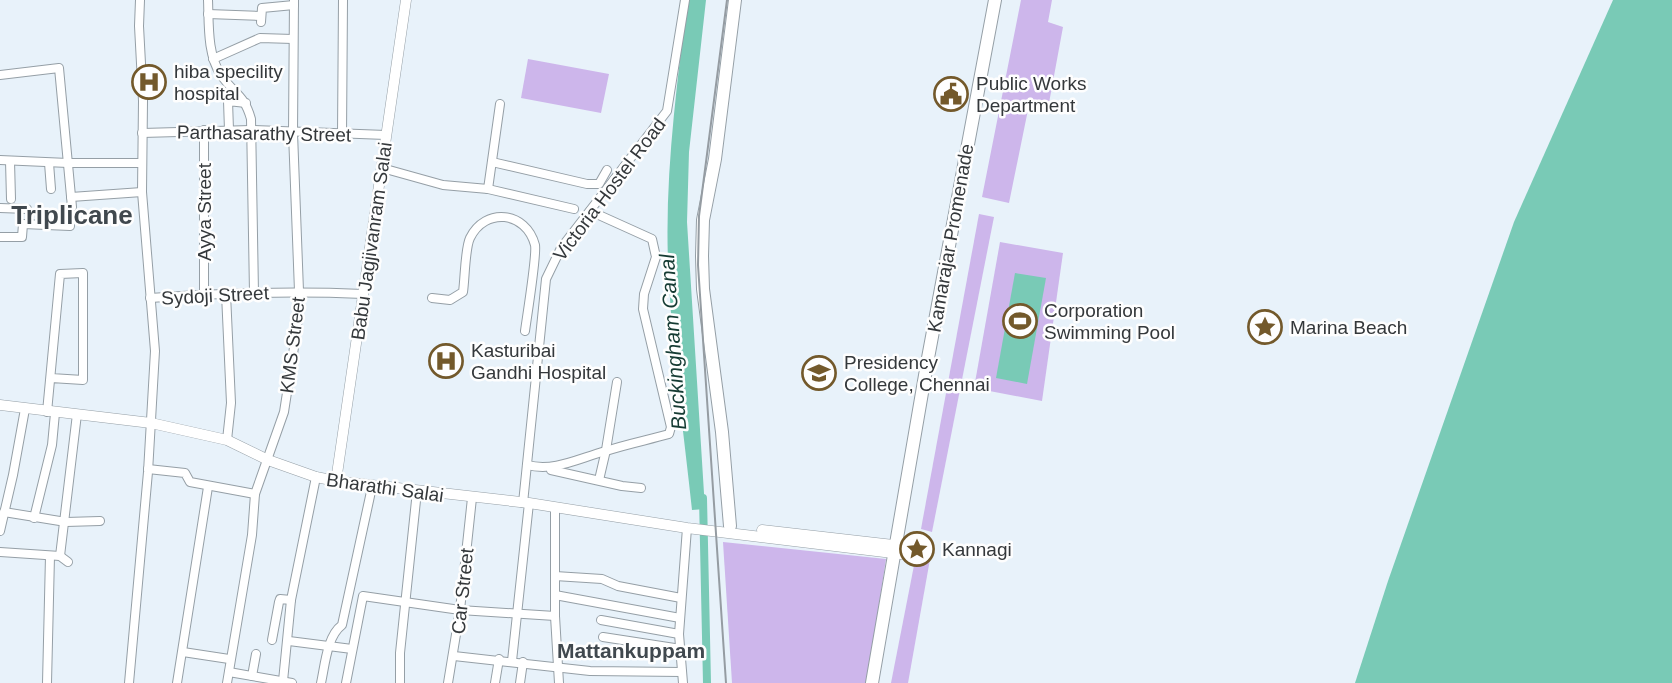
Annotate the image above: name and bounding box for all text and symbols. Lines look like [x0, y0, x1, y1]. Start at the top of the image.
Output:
place label: hiba specility hospital [174, 61, 283, 104]
hospital icon: hiba specility hospital [130, 63, 168, 101]
place label: Public Works Department [976, 73, 1087, 116]
public building icon: Public Works Department [932, 75, 970, 113]
street label: Victoria Hostel Road [549, 114, 670, 265]
street label: Parthasarathy Street [177, 121, 352, 146]
street label: Babu Jagjivanram Salai [347, 141, 396, 341]
street label: Kamarajar Promenade [924, 142, 977, 334]
street label: Ayya Street [194, 162, 215, 261]
district label: Triplicane [11, 200, 133, 230]
water label: Buckingham Canal [655, 252, 690, 431]
street label: Sydoji Street [161, 282, 270, 309]
street label: KMS Street [276, 295, 309, 395]
place label: Corporation Swimming Pool [1044, 300, 1175, 343]
sports icon: Corporation Swimming Pool [1001, 302, 1039, 340]
place icon: Marina Beach [1246, 308, 1284, 346]
place label: Marina Beach [1290, 317, 1407, 338]
place label: Kasturibai Gandhi Hospital [471, 340, 606, 383]
hospital icon: Kasturibai Gandhi Hospital [427, 342, 465, 380]
place label: Presidency College, Chennai [844, 352, 990, 395]
school or university icon: Presidency College, Chennai [800, 354, 838, 392]
street label: Bharathi Salai [325, 469, 445, 506]
place icon: Kannagi [898, 530, 936, 568]
place label: Kannagi [942, 539, 1012, 560]
street label: Car Street [448, 546, 478, 635]
district label: Mattankuppam [557, 639, 705, 662]

